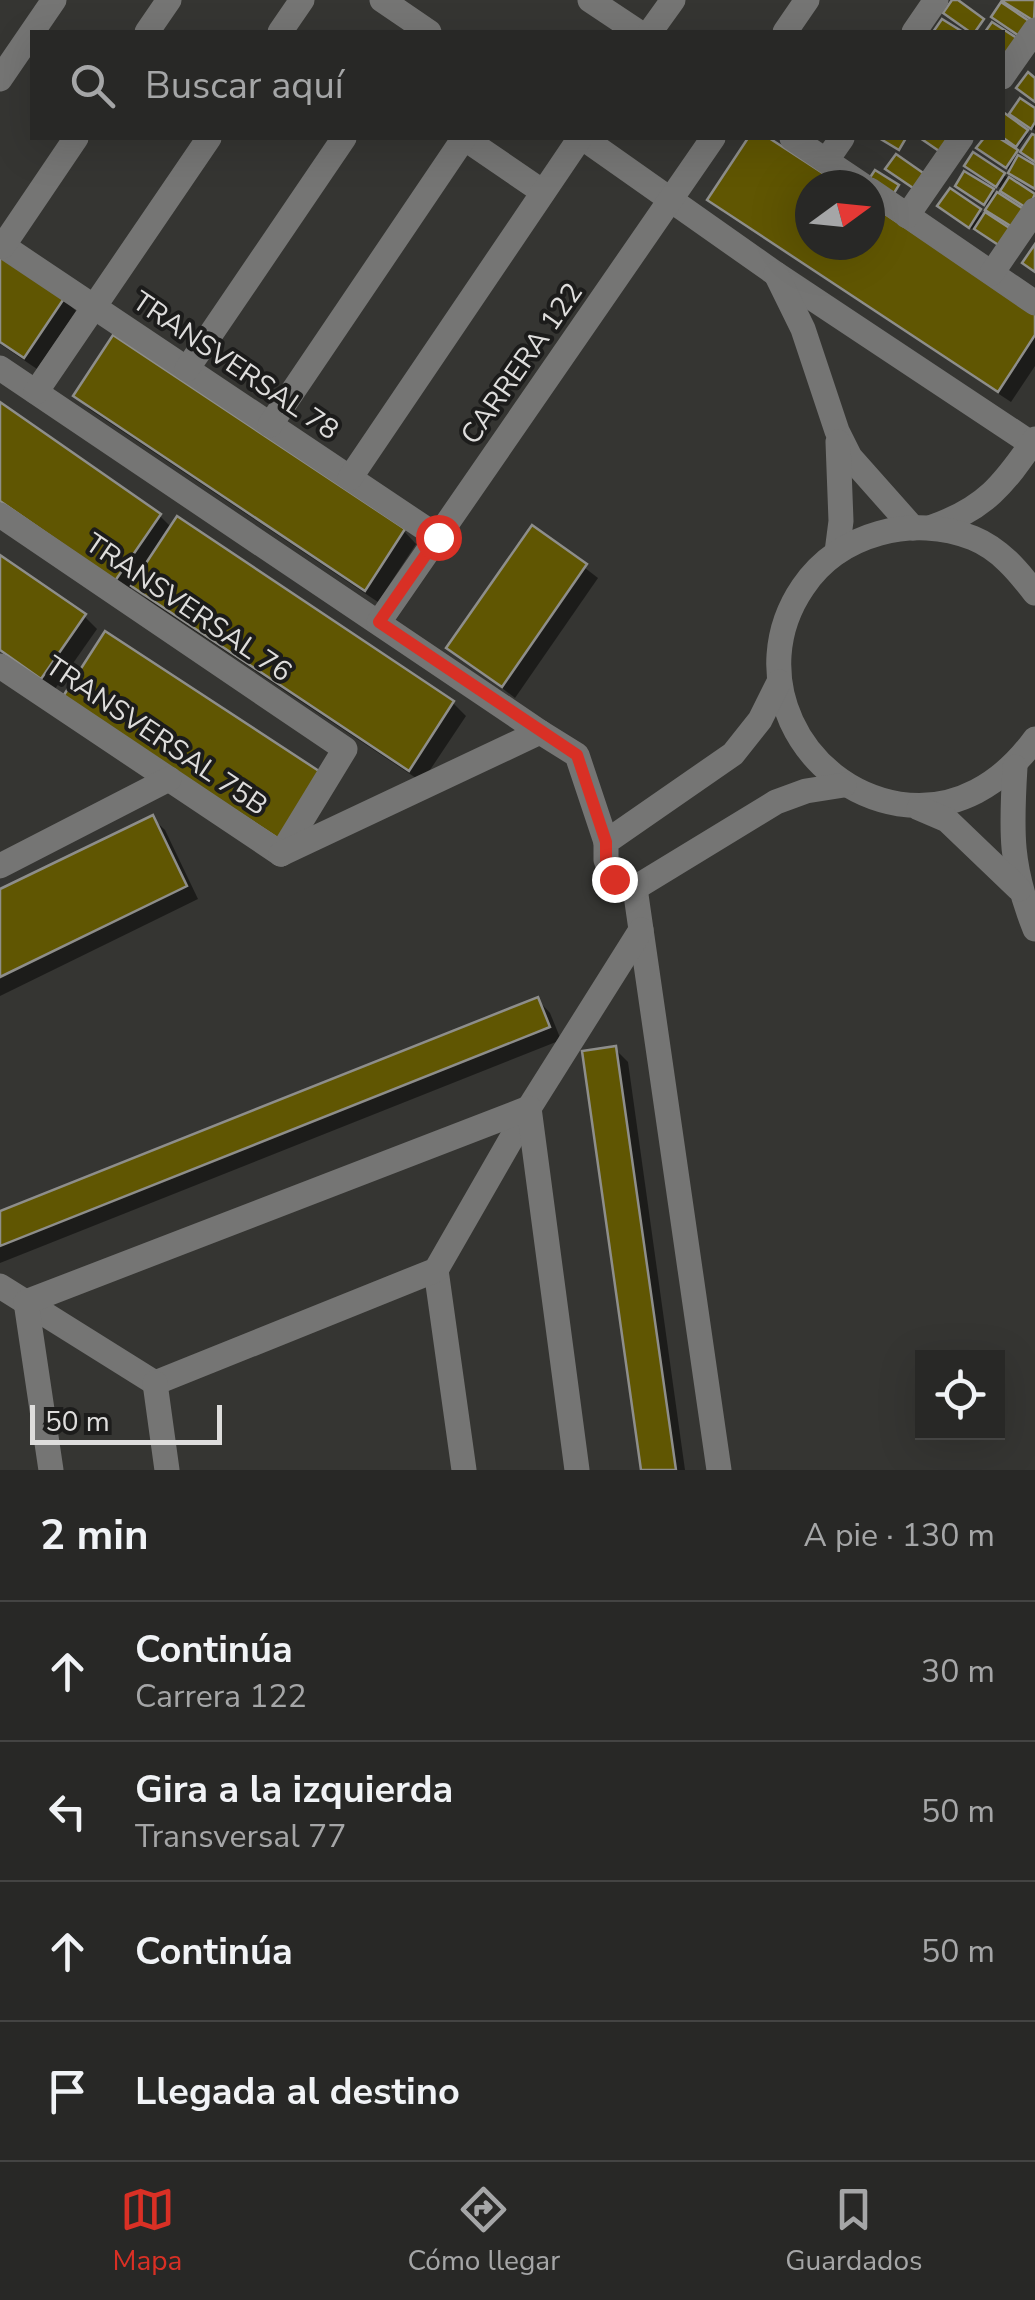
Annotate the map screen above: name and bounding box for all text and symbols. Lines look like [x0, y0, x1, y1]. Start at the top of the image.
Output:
search box [30, 30, 1005, 140]
icon: search [65, 58, 120, 113]
text: Buscar aquí [145, 60, 344, 111]
north arrow [795, 170, 885, 260]
street label: CARRERA 122 [452, 275, 592, 452]
street label: TRANSVERSAL 78 [125, 283, 346, 449]
route start [416, 515, 462, 561]
street label: TRANSVERSAL 76 [78, 525, 299, 691]
street label: TRANSVERSAL 75B [38, 647, 275, 824]
route end [592, 857, 638, 903]
map controls [915, 1350, 1005, 1440]
button: locate [915, 1350, 1005, 1440]
scale bar [30, 1400, 222, 1444]
text: 50 m [45, 1403, 110, 1441]
text: 2 min [40, 1507, 149, 1564]
text: A pie · 130 m [803, 1514, 995, 1557]
text: Continúa [135, 1624, 293, 1675]
icon: ahead [40, 1644, 95, 1699]
text: 30 m [921, 1650, 995, 1693]
text: Carrera 122 [135, 1675, 307, 1718]
text: Gira a la izquierda [135, 1764, 453, 1815]
icon: left [40, 1784, 95, 1839]
text: 50 m [921, 1790, 995, 1833]
text: Transversal 77 [135, 1815, 346, 1858]
icon: ahead [40, 1924, 95, 1979]
text: Continúa [135, 1926, 293, 1977]
text: 50 m [921, 1930, 995, 1973]
icon: arrive [40, 2064, 95, 2119]
text: Llegada al destino [135, 2066, 460, 2117]
tab: Mapa [113, 2182, 182, 2280]
tab: Cómo llegar [407, 2182, 560, 2280]
tab: Guardados [785, 2182, 922, 2280]

